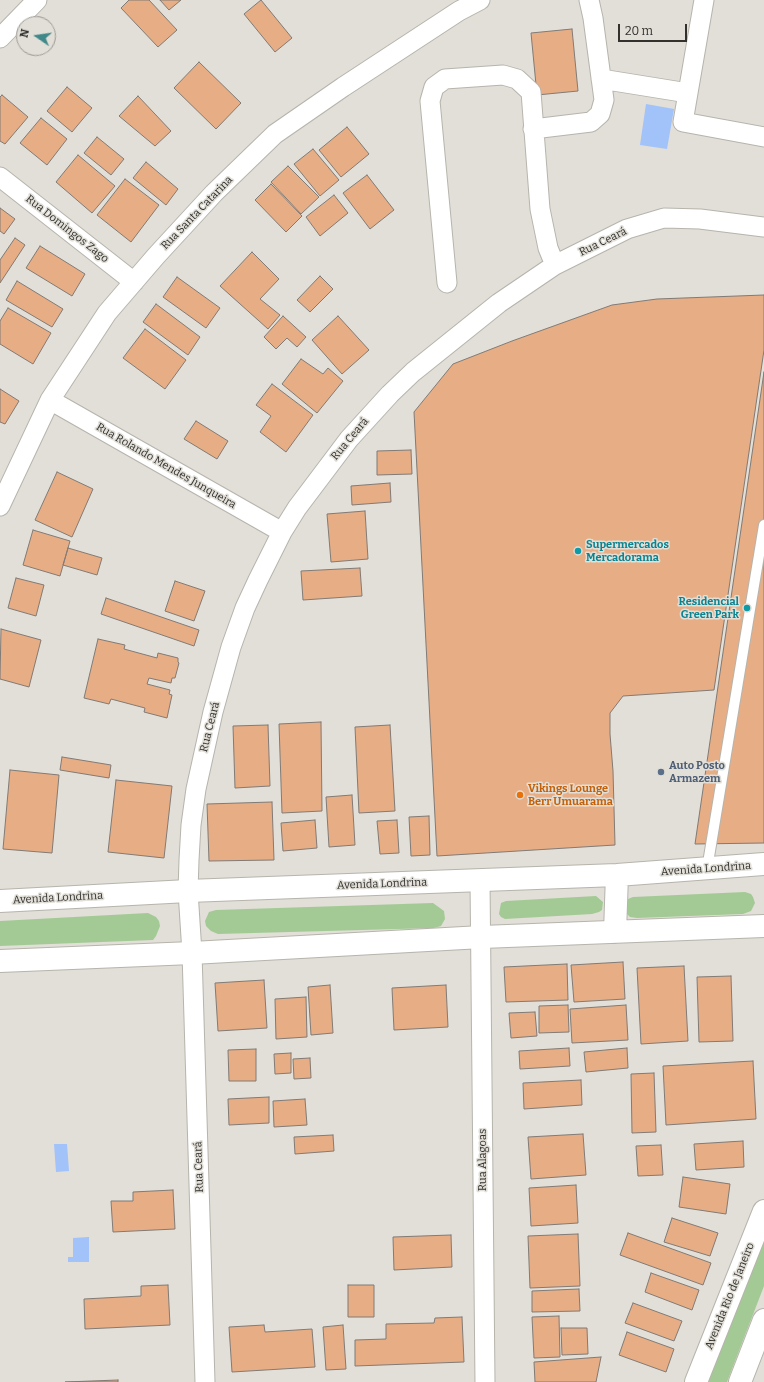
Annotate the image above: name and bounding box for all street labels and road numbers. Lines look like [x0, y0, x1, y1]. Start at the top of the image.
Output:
street label: Rua Santa Catarina [158, 173, 236, 253]
street label: Rua Domingos Zago [23, 192, 111, 266]
street label: Rua Ceará [577, 225, 629, 259]
street label: Rua Ceará [328, 415, 372, 463]
street label: Rua Rolando Mendes Junqueira [94, 420, 238, 512]
street label: Rua Ceará [197, 700, 223, 754]
street label: Avenida Londrina [660, 859, 752, 879]
street label: Avenida Londrina [337, 876, 427, 892]
street label: Avenida Londrina [13, 889, 103, 907]
street label: Rua Alagoas [476, 1129, 490, 1191]
street label: Rua Ceará [192, 1141, 206, 1193]
street label: Avenida Rio de Janeiro [703, 1241, 757, 1351]

